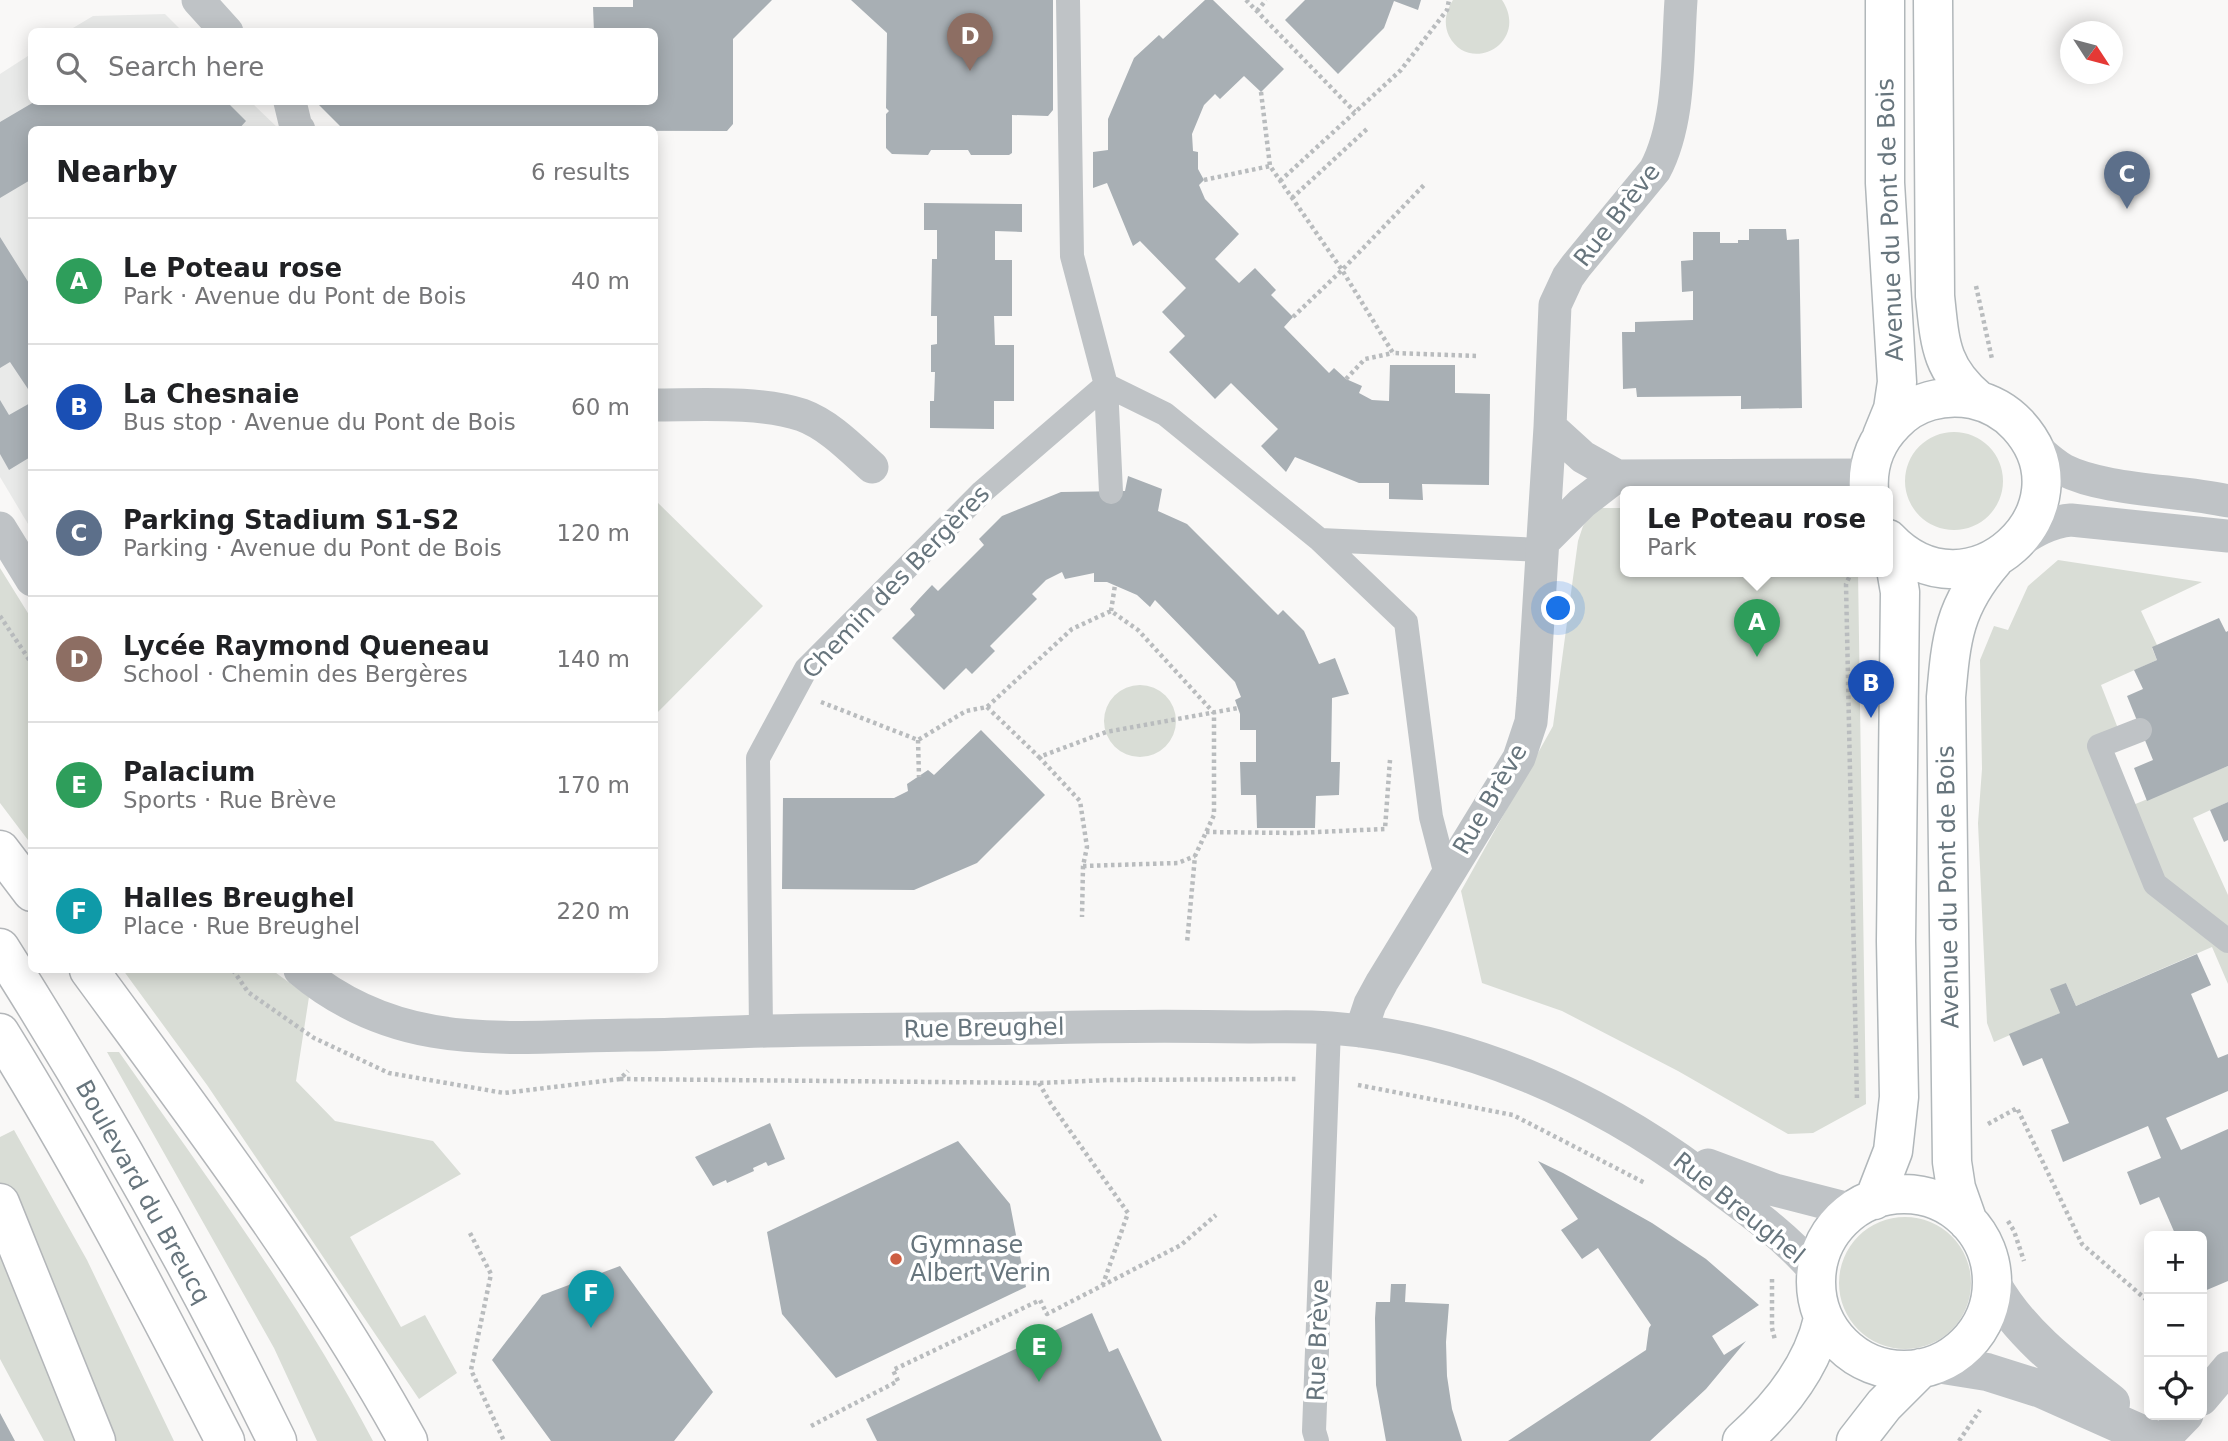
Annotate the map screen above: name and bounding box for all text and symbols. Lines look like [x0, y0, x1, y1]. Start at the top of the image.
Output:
pin: D [947, 13, 993, 71]
north arrow [2060, 21, 2123, 84]
search box [28, 28, 658, 105]
icon: search [52, 48, 90, 86]
text: Search here [108, 52, 264, 82]
street label: Avenue du Pont de Bois [1871, 78, 1909, 362]
pin: C [2104, 151, 2150, 209]
text: Nearby [56, 154, 178, 189]
street label: Rue Brève [1568, 158, 1666, 272]
text: 6 results [531, 159, 630, 185]
text: Le Poteau rose [123, 253, 342, 283]
text: A [70, 268, 88, 294]
text: 40 m [571, 268, 630, 294]
text: Park · Avenue du Pont de Bois [123, 283, 466, 309]
text: La Chesnaie [123, 379, 299, 409]
text: B [70, 394, 88, 420]
text: 60 m [571, 394, 630, 420]
text: Bus stop · Avenue du Pont de Bois [123, 409, 516, 435]
street label: Chemin des Bergères [797, 480, 995, 684]
popup [1620, 486, 1893, 577]
text: Le Poteau rose [1647, 504, 1866, 534]
text: Parking Stadium S1-S2 [123, 505, 459, 535]
text: C [71, 520, 87, 546]
text: 120 m [556, 520, 630, 546]
text: Park [1647, 534, 1697, 560]
text: Parking · Avenue du Pont de Bois [123, 535, 502, 561]
your location [1541, 591, 1575, 625]
pin: A [1734, 599, 1780, 657]
text: Lycée Raymond Queneau [123, 631, 490, 661]
text: D [69, 646, 89, 672]
text: 140 m [556, 646, 630, 672]
pin: B [1848, 660, 1894, 718]
text: School · Chemin des Bergères [123, 661, 468, 687]
street label: Rue Brève [1447, 739, 1533, 859]
street label: Avenue du Pont de Bois [1932, 745, 1964, 1029]
text: Palacium [123, 757, 255, 787]
text: E [71, 772, 87, 798]
text: 170 m [556, 772, 630, 798]
text: Sports · Rue Brève [123, 787, 336, 813]
text: Halles Breughel [123, 883, 355, 913]
text: F [71, 898, 87, 924]
text: 220 m [556, 898, 630, 924]
text: Place · Rue Breughel [123, 913, 360, 939]
street label: Rue Breughel [903, 1013, 1065, 1043]
street label: Boulevard du Breucq [70, 1075, 216, 1309]
street label: Rue Breughel [1668, 1146, 1810, 1270]
place label: Gymnase Albert Verin [910, 1231, 1051, 1287]
map controls [2144, 1231, 2207, 1420]
button: + [2144, 1231, 2207, 1294]
marker: Gymnase Albert Verin [888, 1251, 904, 1267]
pin: F [568, 1270, 614, 1328]
street label: Rue Brève [1302, 1278, 1334, 1402]
button: − [2144, 1294, 2207, 1357]
pin: E [1016, 1324, 1062, 1382]
button: locate [2144, 1357, 2207, 1420]

